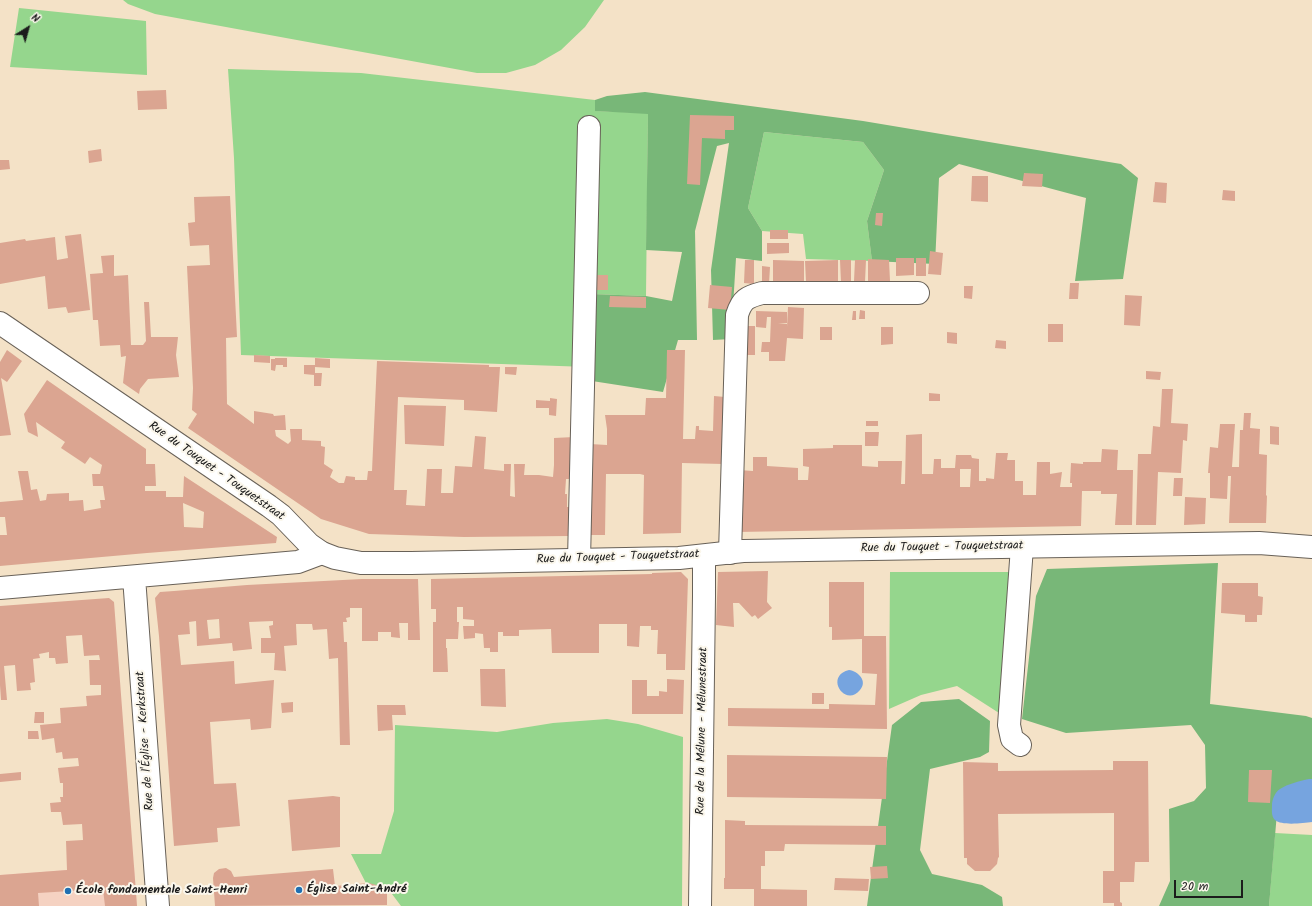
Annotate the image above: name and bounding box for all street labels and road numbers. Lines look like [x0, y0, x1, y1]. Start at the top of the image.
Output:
street label: Rue du Touquet - Touquetstraat [145, 419, 287, 525]
street label: Rue du Touquet - Touquetstraat [861, 539, 1023, 557]
street label: Rue du Touquet - Touquetstraat [537, 548, 699, 568]
street label: Rue de la Mélune - Mélunestraat [694, 647, 712, 815]
street label: Rue de l'Église - Kerkstraat [134, 671, 158, 811]

